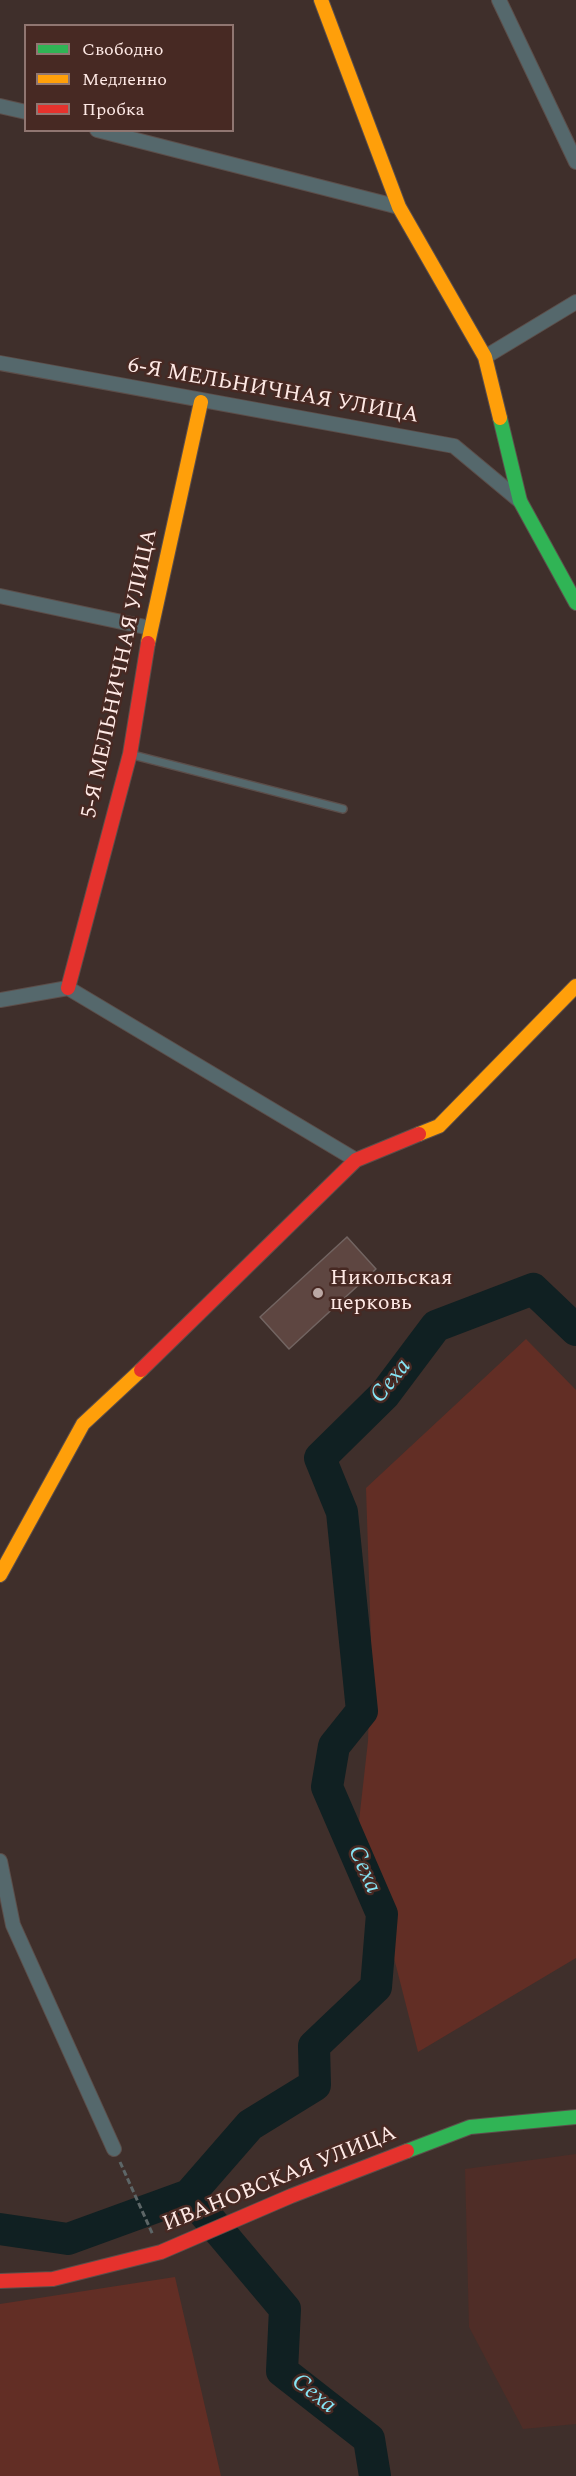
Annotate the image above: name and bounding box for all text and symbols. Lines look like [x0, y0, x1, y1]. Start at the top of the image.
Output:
legend [24, 24, 234, 132]
text: Свободно [82, 36, 163, 63]
text: Медленно [82, 66, 167, 93]
text: Пробка [82, 96, 144, 123]
street label: 6-Я МЕЛЬНИЧНАЯ УЛИЦА [126, 353, 420, 431]
street label: 5-Я МЕЛЬНИЧНАЯ УЛИЦА [77, 527, 165, 821]
place label: Никольская церковь [330, 1267, 453, 1318]
marker: Никольская церковь [311, 1286, 325, 1300]
water label: Сеха [365, 1354, 419, 1410]
water label: Сеха [340, 1842, 386, 1898]
street label: ИВАНОВСКАЯ УЛИЦА [159, 2121, 401, 2239]
water label: Сеха [285, 2369, 341, 2421]

